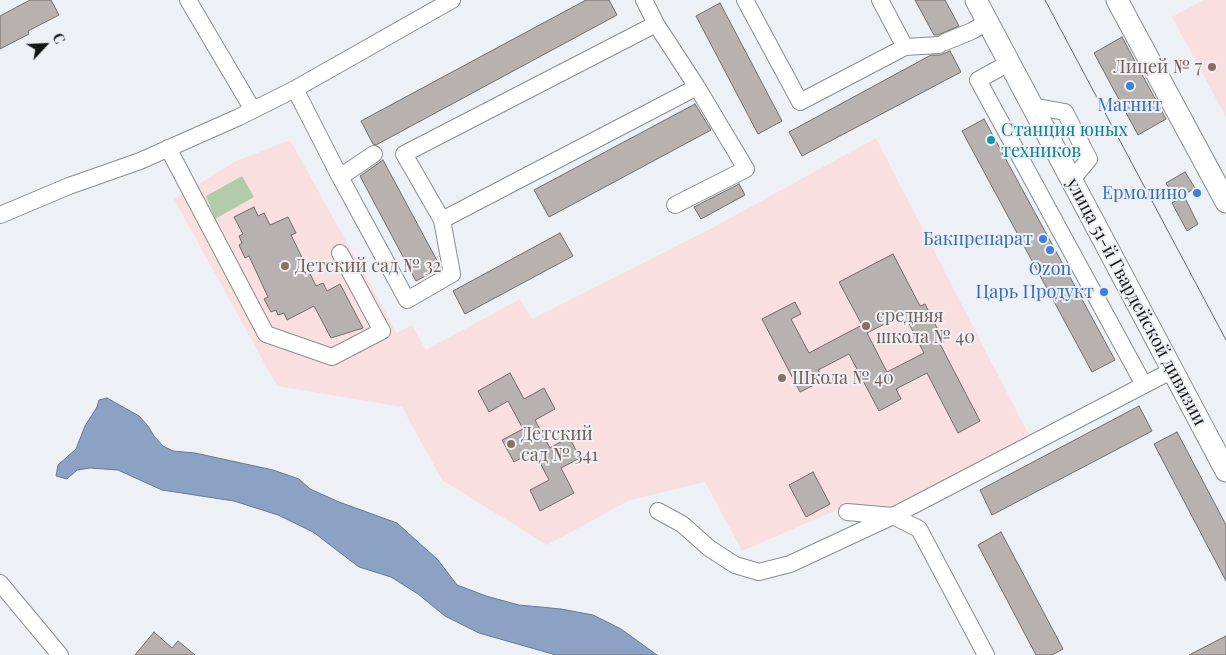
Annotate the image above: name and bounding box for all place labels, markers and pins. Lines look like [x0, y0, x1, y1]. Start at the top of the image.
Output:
place label: Лицей № 7 [1113, 56, 1202, 78]
marker: Лицей № 7 [1206, 61, 1218, 73]
marker: Магнит [1124, 80, 1136, 92]
place label: Магнит [1097, 94, 1163, 116]
place label: Станция юных техников [1001, 119, 1128, 162]
marker: Станция юных техников [985, 134, 997, 146]
place label: Ермолино [1102, 182, 1187, 204]
marker: Ермолино [1191, 187, 1203, 199]
place label: Бакпрепарат [923, 228, 1033, 250]
marker: Бакпрепарат [1037, 233, 1049, 245]
marker: Ozon [1044, 244, 1056, 256]
place label: Детский сад № 32 [295, 255, 441, 277]
place label: Ozon [1029, 258, 1071, 280]
marker: Детский сад № 32 [279, 260, 291, 272]
place label: Царь Продукт [976, 281, 1094, 303]
marker: Царь Продукт [1098, 286, 1110, 298]
place label: средняя школа № 40 [876, 305, 975, 348]
marker: средняя школа № 40 [860, 320, 872, 332]
place label: Школа № 40 [792, 367, 894, 389]
marker: Школа № 40 [776, 372, 788, 384]
place label: Детский сад № 341 [521, 423, 598, 466]
marker: Детский сад № 341 [505, 438, 517, 450]

